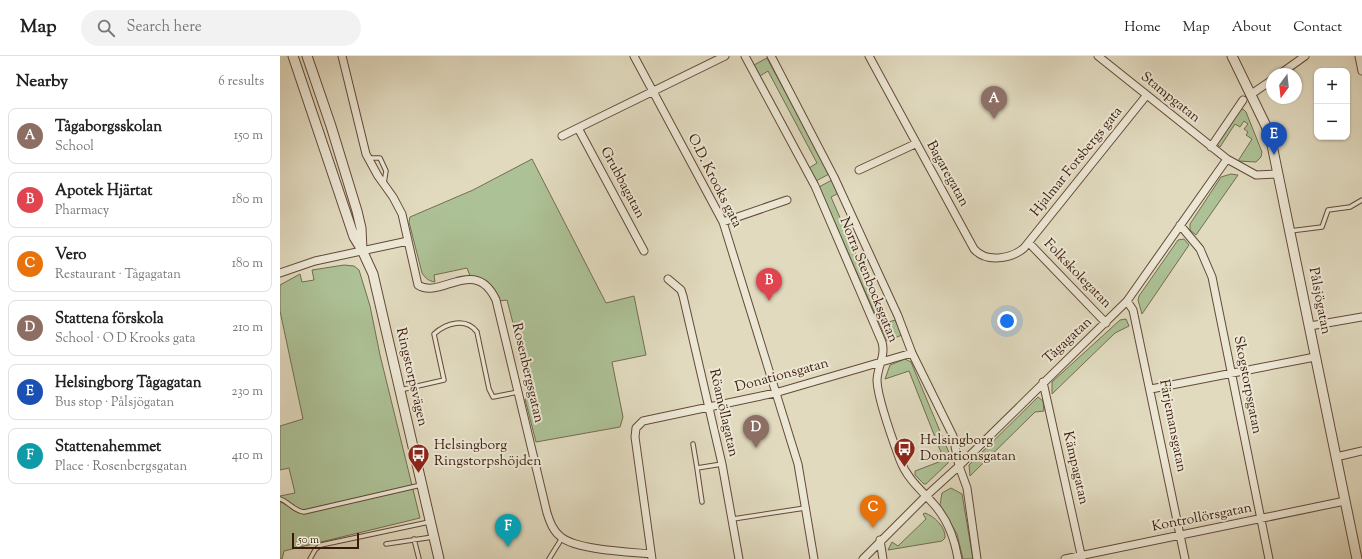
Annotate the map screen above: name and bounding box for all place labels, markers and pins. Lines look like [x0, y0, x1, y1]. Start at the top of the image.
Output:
pin: A [981, 86, 1007, 119]
pin: E [1261, 122, 1287, 155]
pin: B [756, 268, 782, 301]
pin: D [743, 415, 769, 448]
place label: Helsingborg Donationsgatan [920, 431, 1016, 467]
place label: Helsingborg Ringstorpshöjden [434, 436, 542, 472]
bus stop icon: Helsingborg Donationsgatan [891, 436, 917, 469]
bus stop icon: Helsingborg Ringstorpshöjden [406, 441, 432, 474]
pin: C [860, 495, 886, 528]
pin: F [495, 514, 521, 547]

